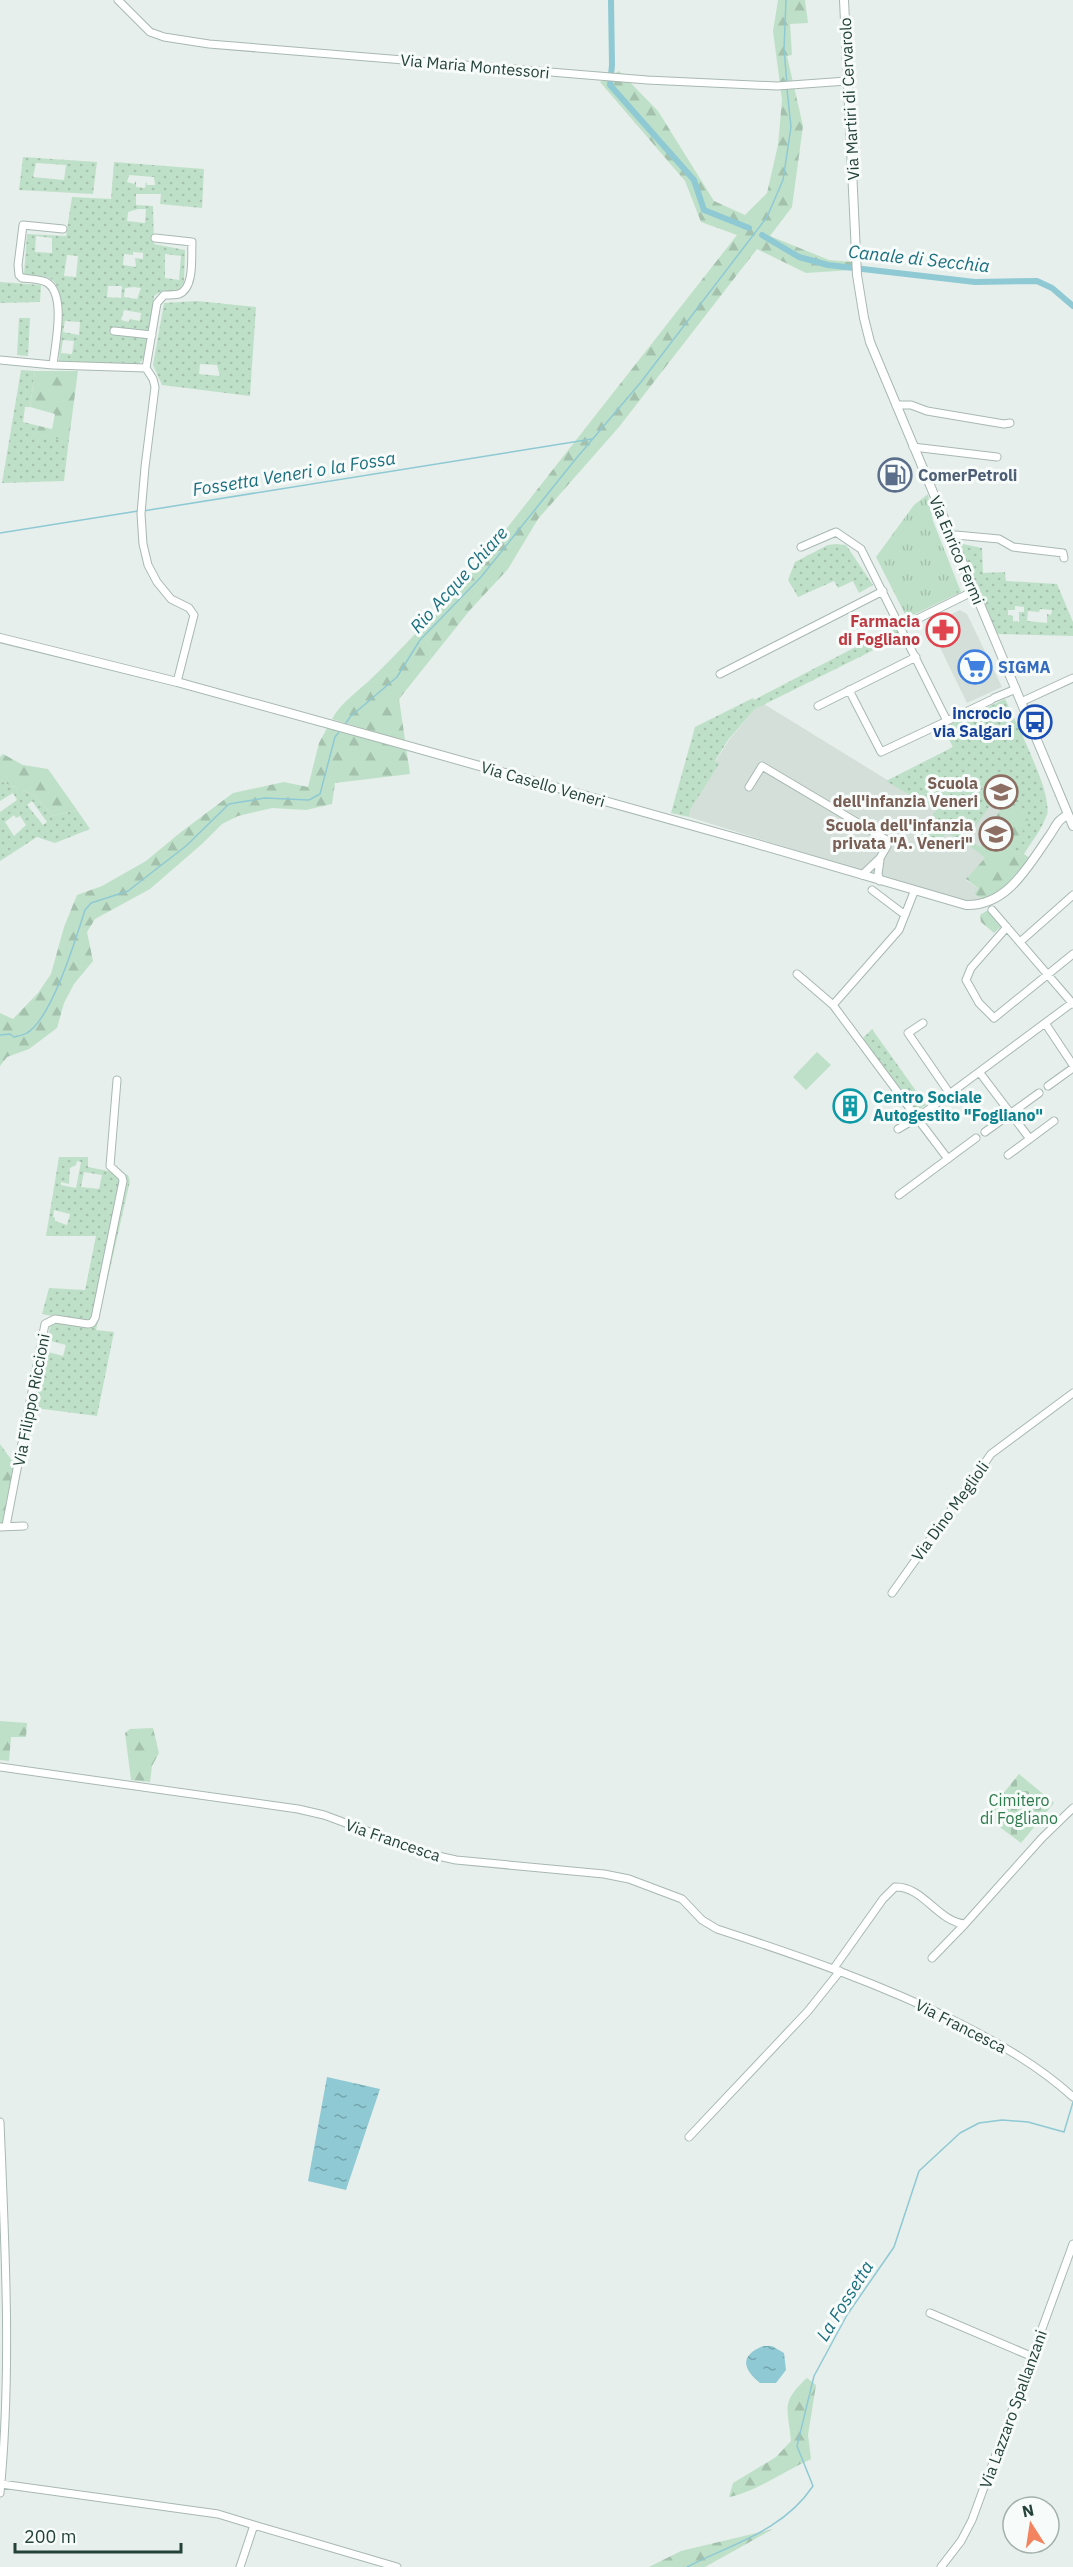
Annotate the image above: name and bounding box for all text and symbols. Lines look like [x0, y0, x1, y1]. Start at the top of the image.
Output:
street label: Via Martiri di Cervarolo [835, 17, 863, 181]
street label: Via Maria Montessori [400, 50, 550, 82]
water label: Canale di Secchia [847, 240, 991, 277]
water label: Fossetta Veneri o la Fossa [191, 446, 397, 501]
fuel station icon: ComerPetroli [877, 457, 913, 493]
place label: ComerPetroli [918, 465, 1017, 485]
street label: Via Enrico Fermi [925, 493, 989, 607]
water label: Rio Acque Chiare [405, 522, 512, 638]
place label: Farmacia di Fogliano [838, 611, 920, 649]
pharmacy icon: Farmacia di Fogliano [925, 612, 961, 648]
supermarket icon: SIGMA [957, 649, 993, 685]
place label: SIGMA [998, 657, 1051, 677]
place label: incrocio via Salgari [933, 703, 1012, 741]
bus stop icon: incrocio via Salgari [1017, 704, 1053, 740]
street label: Via Casello Veneri [479, 757, 607, 811]
place label: Scuola dell'infanzia Veneri [833, 773, 978, 811]
school or university icon: Scuola dell'infanzia Veneri [983, 774, 1019, 810]
place label: Scuola dell'infanzia privata "A. Veneri" [825, 815, 973, 853]
school or university icon: Scuola dell'infanzia privata "A. Veneri" [978, 816, 1014, 852]
place label: Centro Sociale Autogestito "Fogliano" [873, 1087, 1043, 1125]
building icon: Centro Sociale Autogestito "Fogliano" [832, 1088, 868, 1124]
street label: Via Filippo Riccioni [8, 1332, 54, 1468]
street label: Via Dino Meglioli [907, 1457, 993, 1565]
park label: Cimitero di Fogliano [980, 1790, 1058, 1828]
street label: Via Francesca [343, 1814, 444, 1866]
street label: Via Francesca [912, 1995, 1010, 2058]
water label: La Fossetta [811, 2256, 878, 2345]
street label: Via Lazzaro Spallanzani [975, 2327, 1051, 2491]
north arrow [1001, 2495, 1061, 2555]
text: N [1020, 2499, 1036, 2521]
scale bar [15, 2516, 182, 2554]
text: 200 m [24, 2525, 76, 2548]

